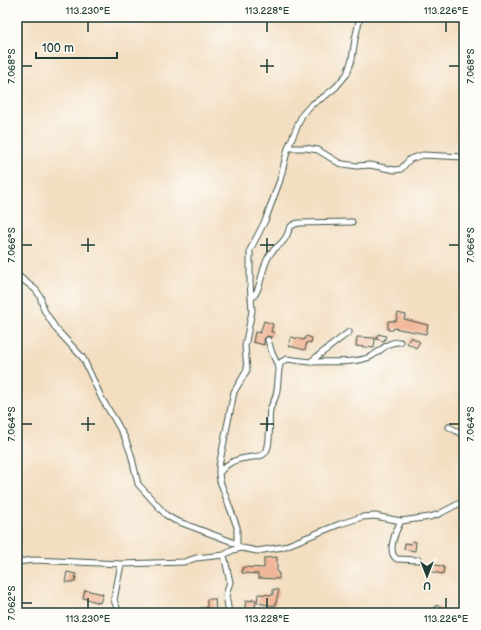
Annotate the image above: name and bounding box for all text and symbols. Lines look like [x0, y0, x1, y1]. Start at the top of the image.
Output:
text: 113.230°E [66, 5, 111, 17]
text: 113.228°E [245, 5, 290, 17]
text: 113.226°E [424, 5, 469, 17]
scale bar [36, 34, 117, 60]
text: 100 m [42, 41, 74, 56]
text: 7.068°S [6, 48, 18, 84]
text: 7.068°S [465, 48, 477, 84]
text: 7.066°S [6, 227, 18, 263]
text: 7.066°S [465, 227, 477, 263]
text: 7.064°S [6, 406, 18, 442]
text: 7.064°S [465, 406, 477, 442]
north arrow [407, 556, 447, 596]
text: U [423, 579, 431, 592]
text: 7.062°S [6, 585, 18, 621]
text: 113.230°E [66, 613, 111, 625]
text: 113.228°E [245, 613, 290, 625]
text: 113.226°E [424, 613, 469, 625]

